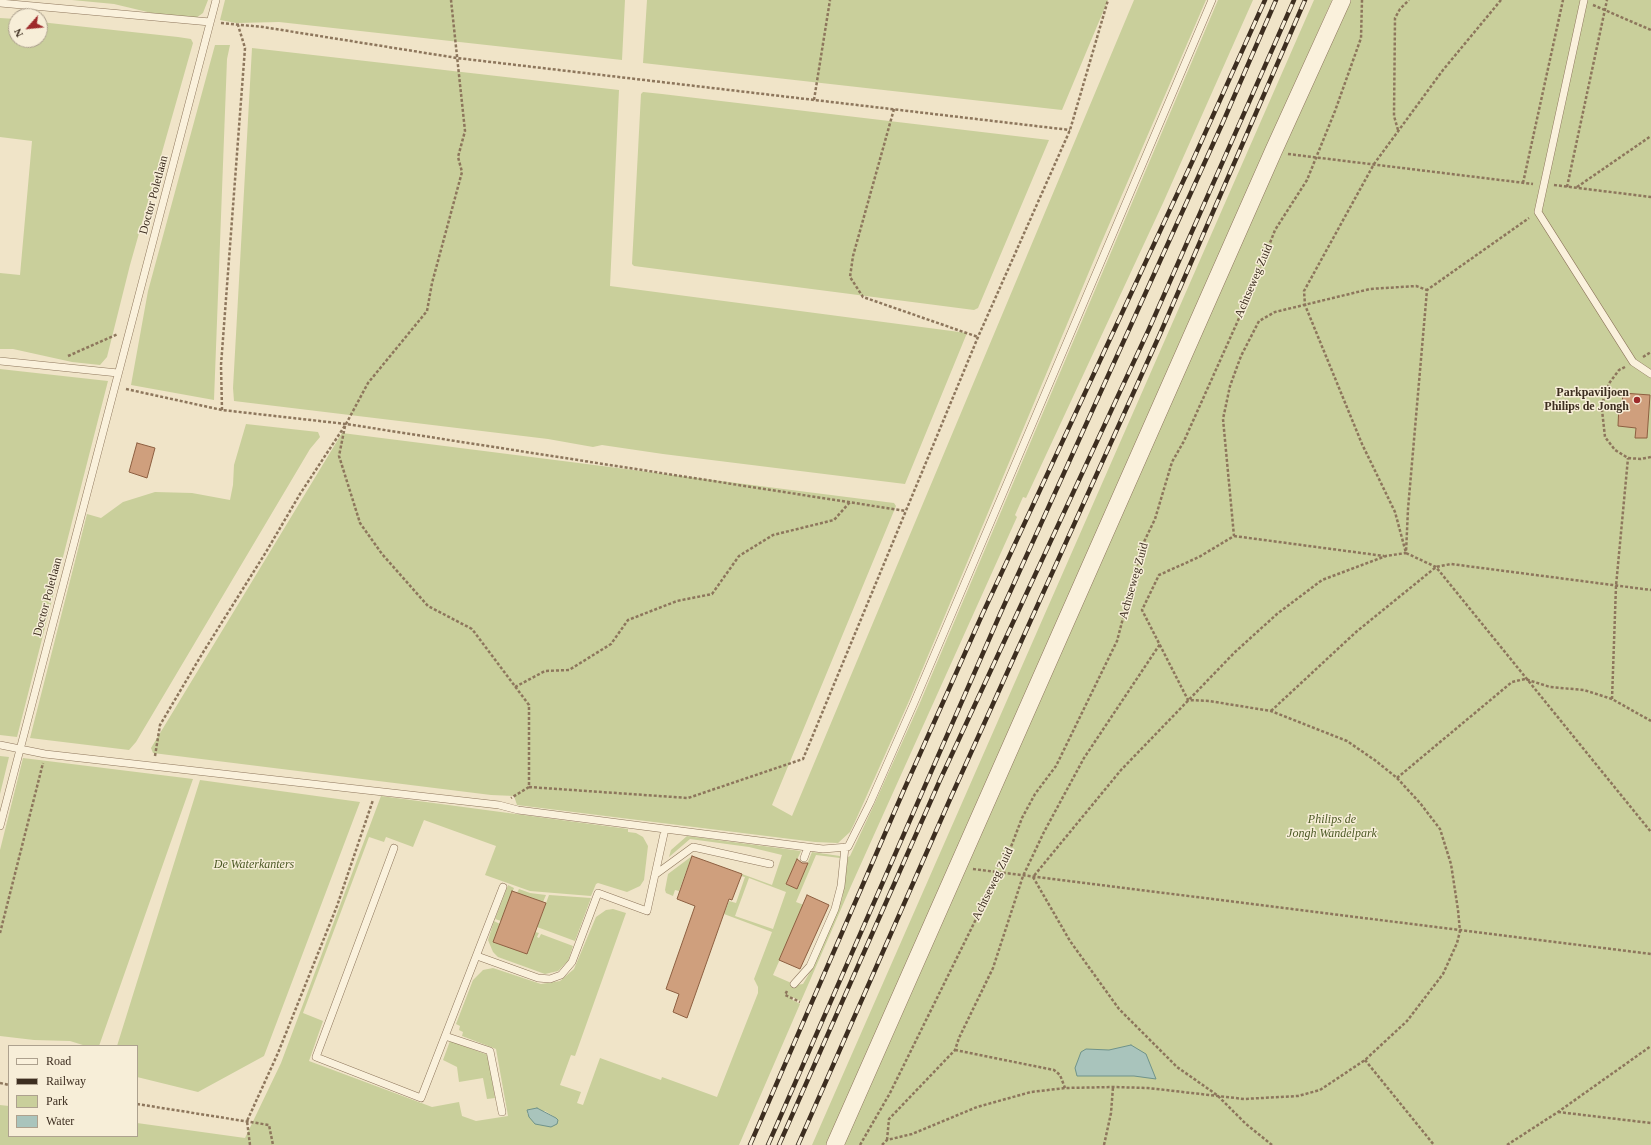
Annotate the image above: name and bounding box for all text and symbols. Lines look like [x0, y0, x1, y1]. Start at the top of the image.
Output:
north arrow [8, 8, 48, 48]
text: N [11, 27, 25, 39]
street label: Doctor Poletlaan [137, 154, 171, 236]
street label: Achtseweg Zuid [1232, 242, 1276, 320]
place label: Parkpaviljoen Philips de Jongh [1544, 386, 1629, 414]
marker: Parkpaviljoen Philips de Jongh [1632, 395, 1642, 405]
street label: Achtseweg Zuid [1116, 541, 1152, 621]
street label: Doctor Poletlaan [31, 556, 65, 638]
park label: Philips de Jongh Wandelpark [1287, 813, 1377, 841]
street label: Achtseweg Zuid [969, 845, 1017, 923]
park label: De Waterkanters [214, 858, 294, 872]
legend [8, 1045, 138, 1137]
text: Road [46, 1054, 71, 1068]
text: Railway [46, 1074, 86, 1088]
text: Park [46, 1094, 68, 1108]
text: Water [46, 1114, 74, 1128]

